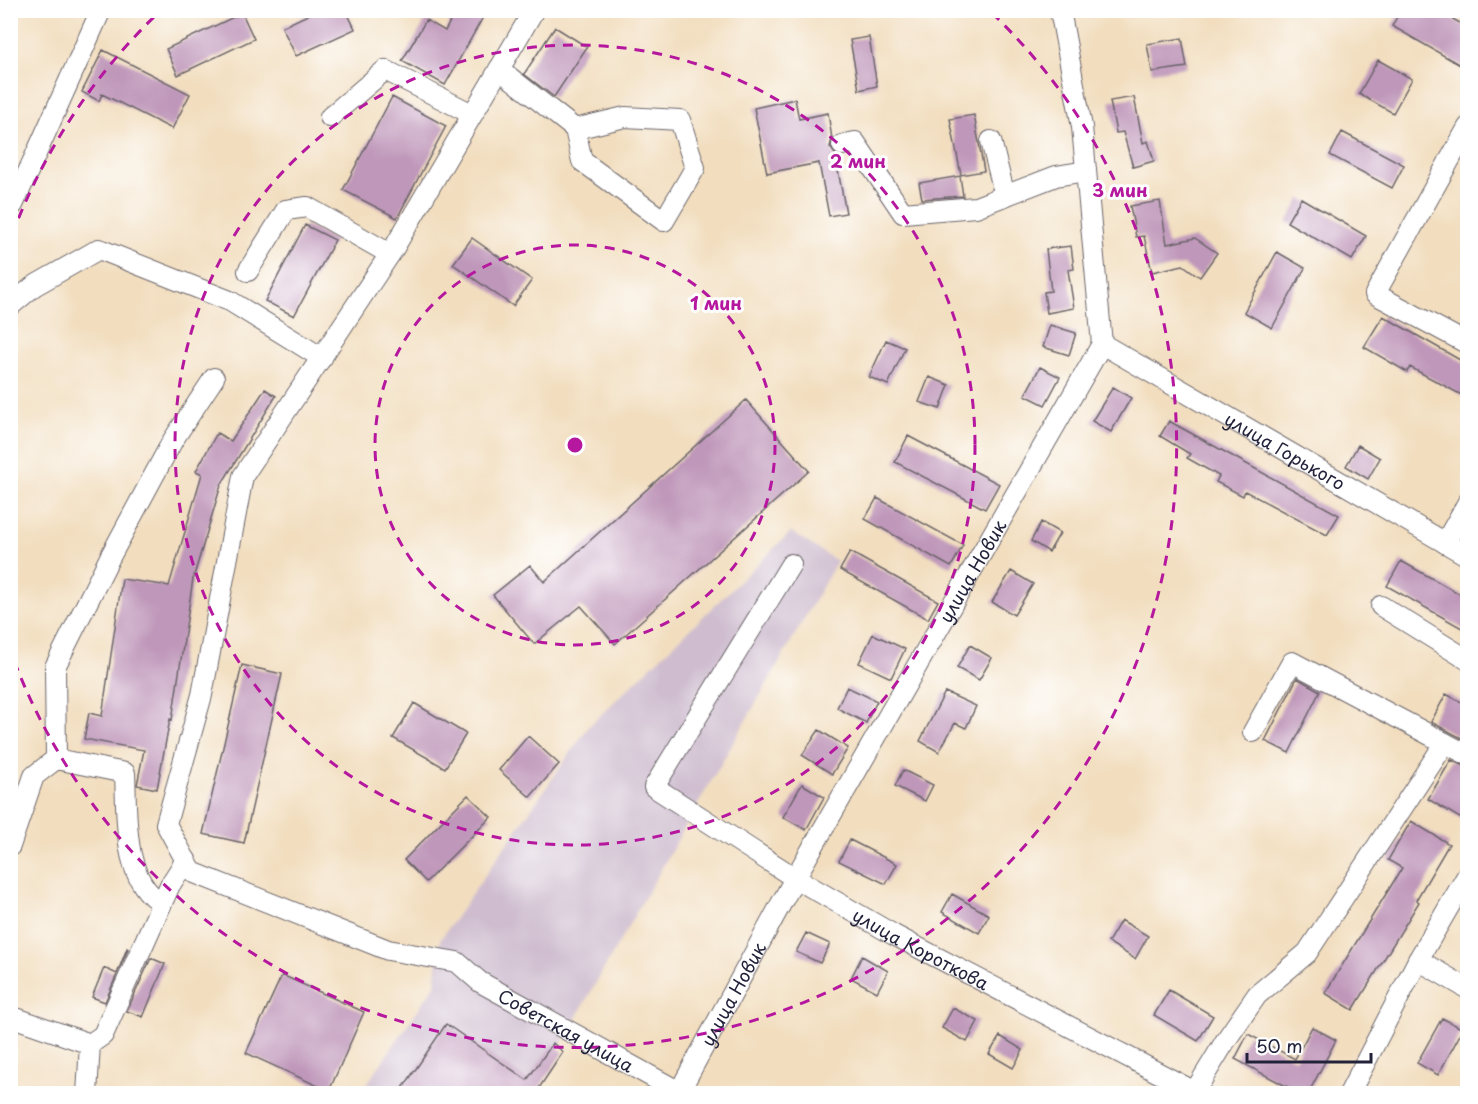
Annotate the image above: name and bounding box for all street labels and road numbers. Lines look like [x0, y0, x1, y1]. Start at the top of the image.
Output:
street label: улица Горького [1220, 405, 1351, 496]
street label: улица Новик [931, 514, 1012, 627]
street label: улица Короткова [848, 901, 995, 996]
street label: улица Новик [693, 937, 772, 1051]
street label: Советская улица [494, 981, 640, 1078]

